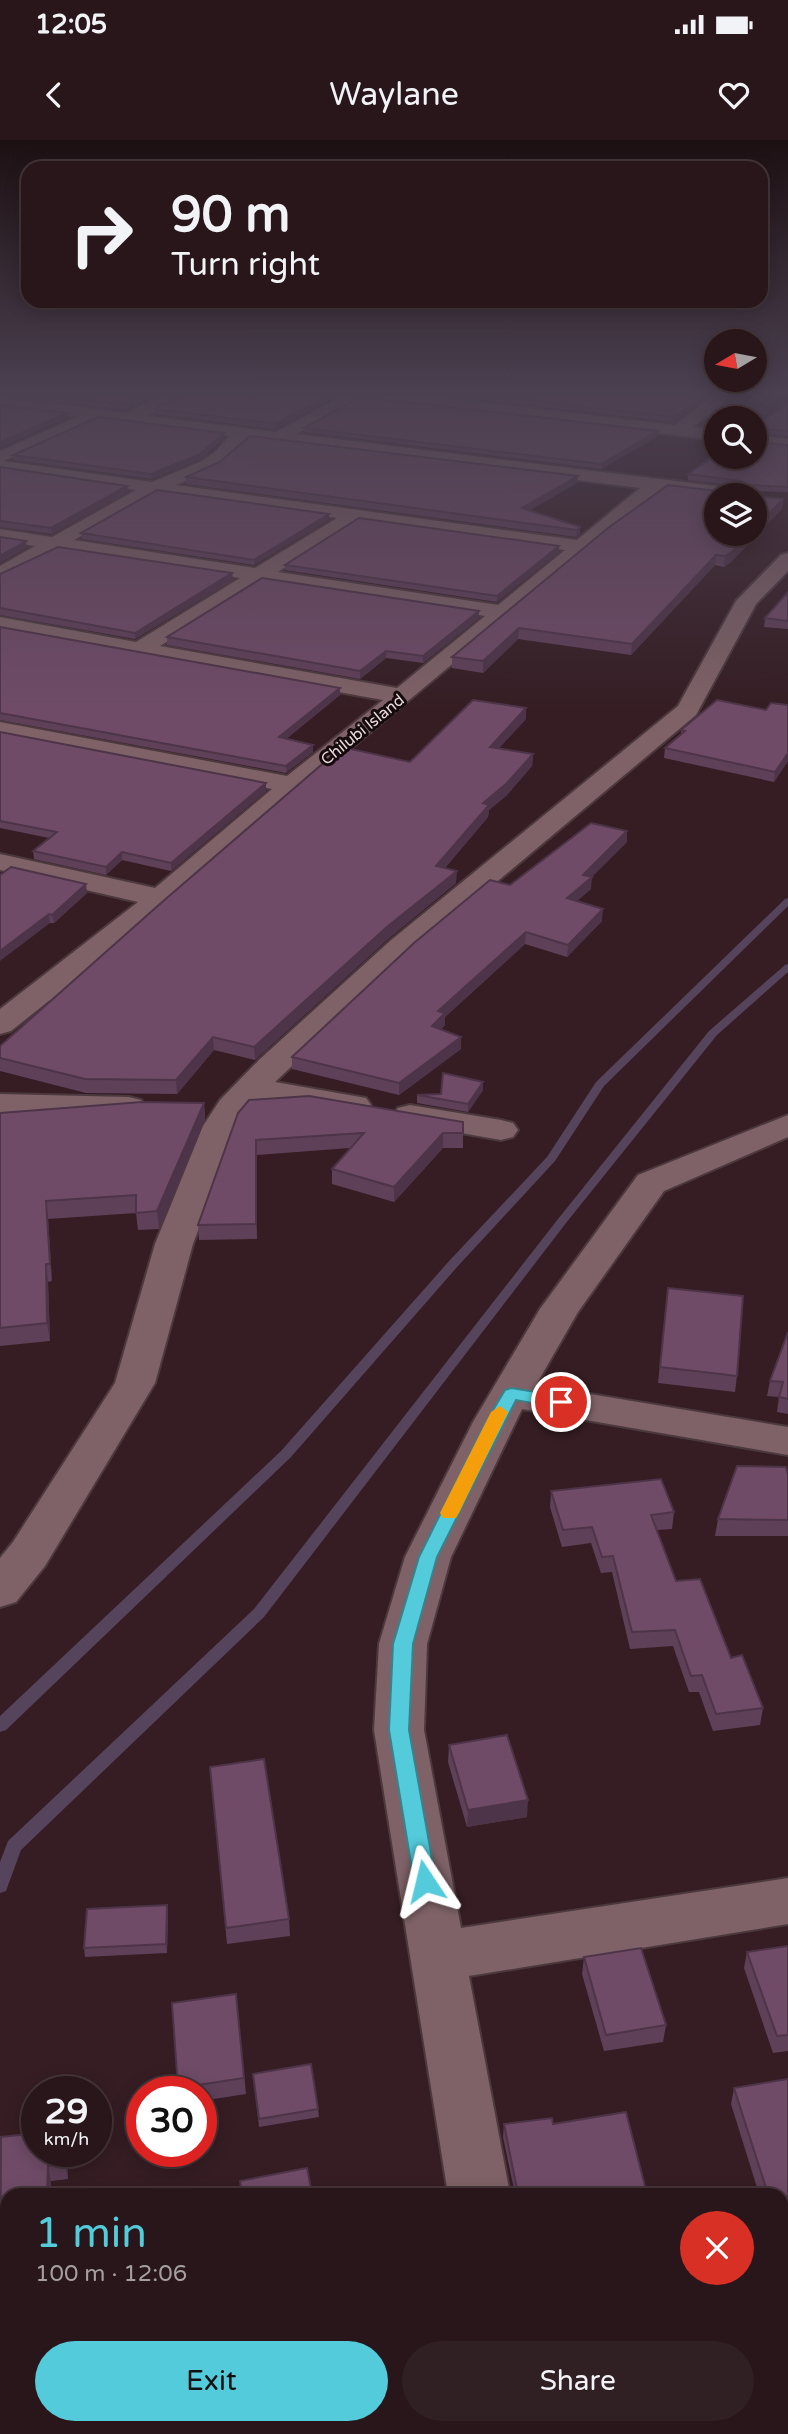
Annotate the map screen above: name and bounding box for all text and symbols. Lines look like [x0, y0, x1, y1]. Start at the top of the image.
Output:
text: 12:05 [35, 9, 107, 40]
icon: back [35, 76, 73, 114]
text: Waylane [329, 76, 459, 114]
icon: heart [715, 76, 753, 114]
text: 90 m [171, 186, 290, 245]
icon: right [56, 189, 147, 280]
text: Turn right [171, 246, 320, 284]
north arrow [704, 329, 766, 392]
map controls [704, 329, 767, 546]
button: search [704, 406, 767, 469]
button: layers [704, 483, 767, 546]
street label: Chilubi Island [317, 690, 408, 770]
pin [531, 1372, 591, 1432]
icon: arrive [542, 1383, 580, 1421]
position arrow [388, 1844, 462, 1918]
speed limit sign: 30 [126, 2076, 217, 2167]
text: 29 [45, 2091, 88, 2133]
text: km/h [44, 2128, 89, 2150]
text: 1 min [35, 2208, 147, 2259]
button: close [680, 2211, 754, 2285]
text: 100 m · 12:06 [35, 2260, 187, 2288]
button: Exit [35, 2341, 388, 2421]
button: Share [402, 2341, 754, 2421]

